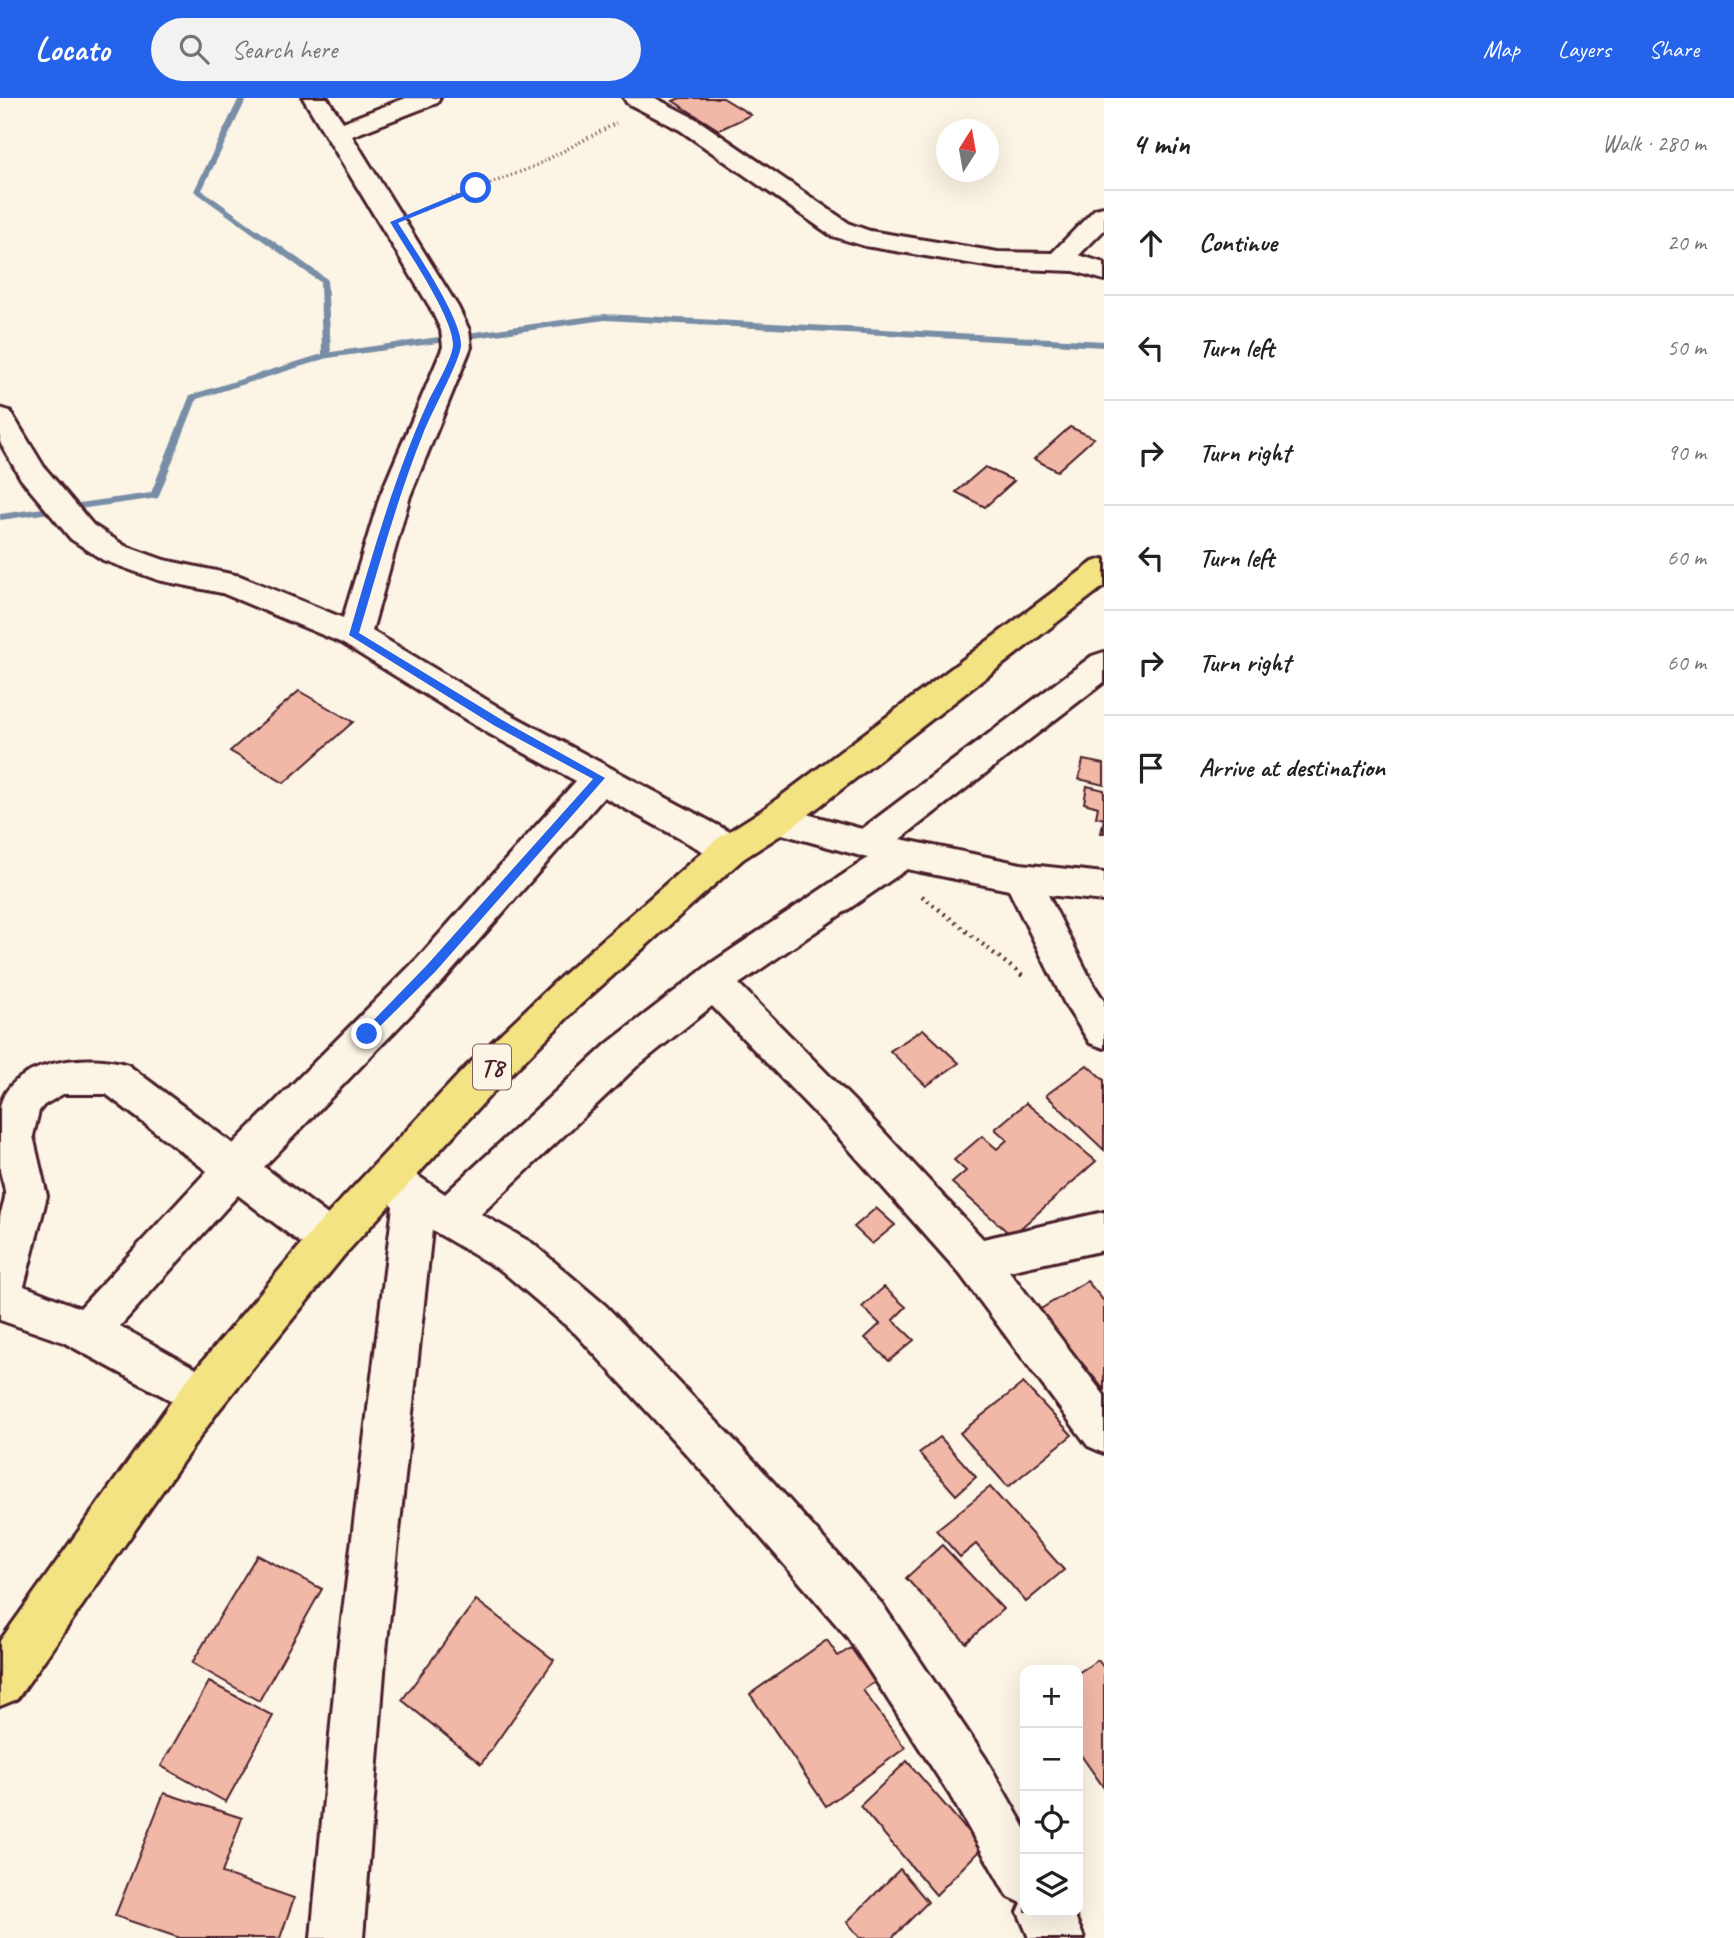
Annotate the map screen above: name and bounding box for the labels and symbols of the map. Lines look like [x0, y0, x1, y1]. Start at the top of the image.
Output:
north arrow [936, 119, 999, 182]
route start [460, 172, 491, 203]
route end [351, 1018, 382, 1049]
road number: T8 [473, 1044, 511, 1090]

